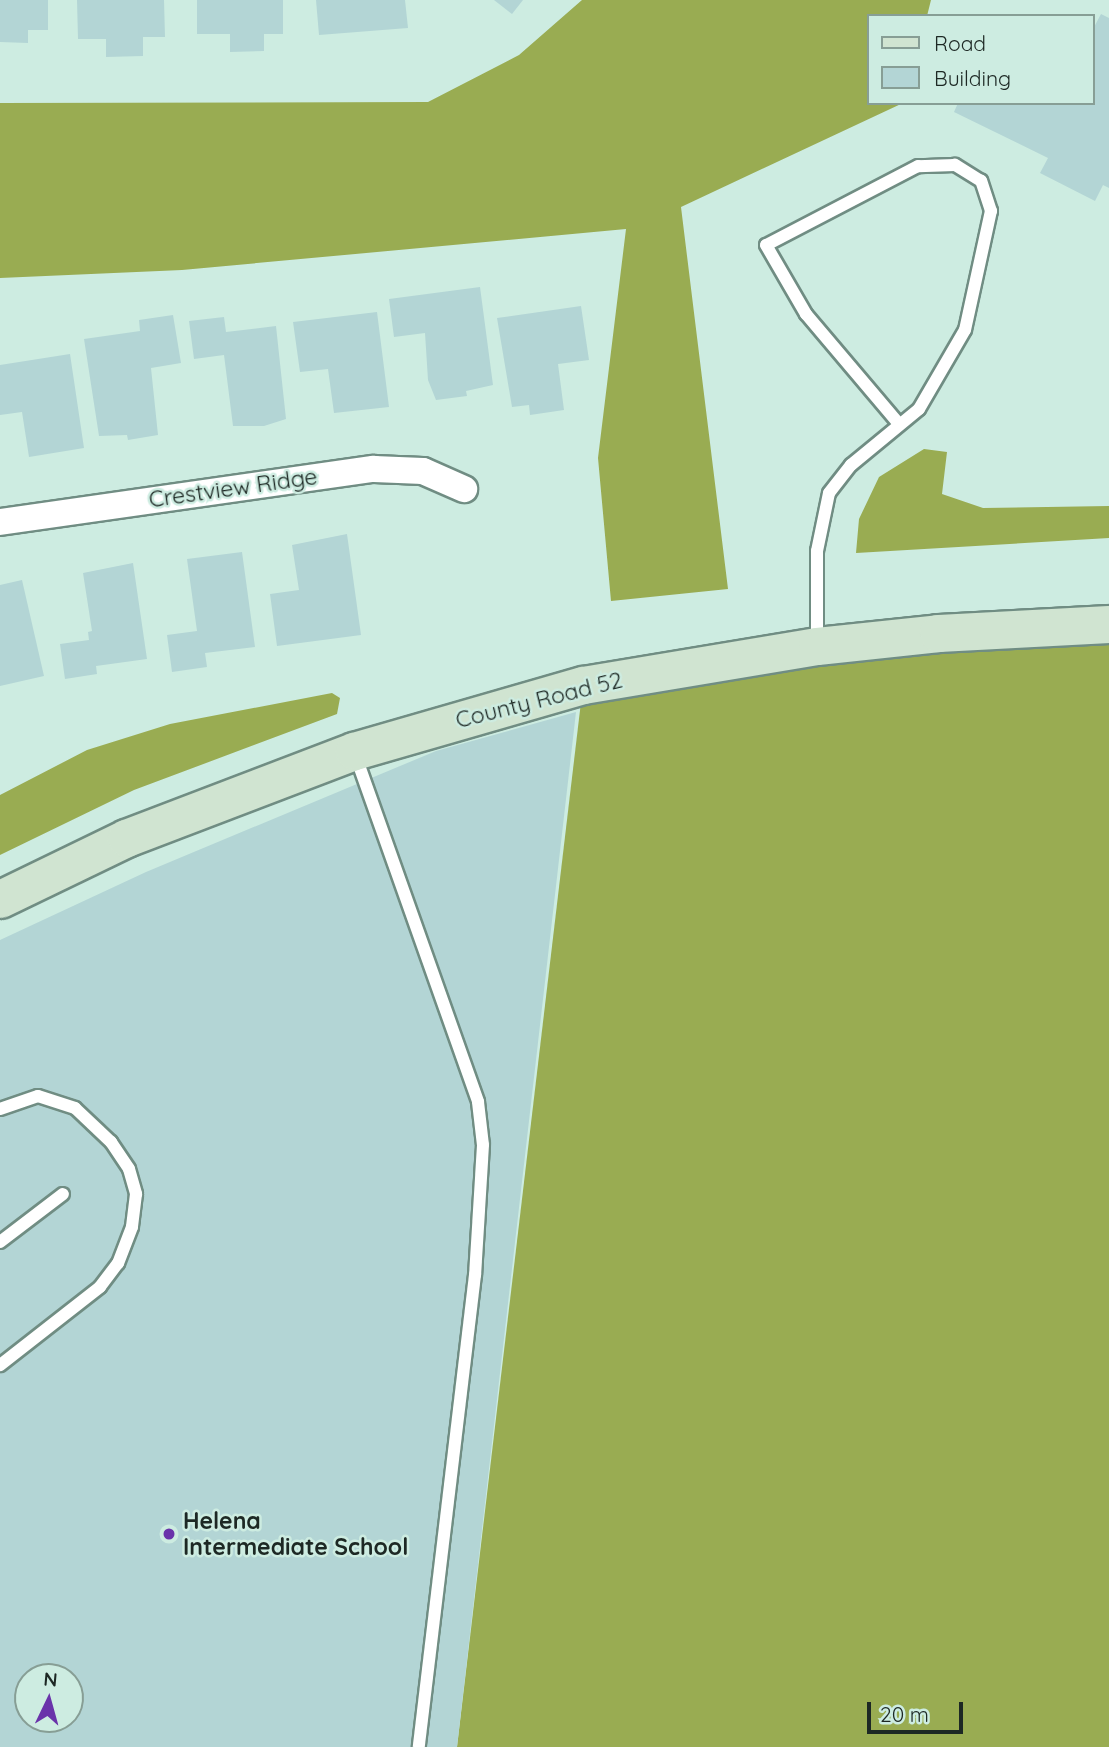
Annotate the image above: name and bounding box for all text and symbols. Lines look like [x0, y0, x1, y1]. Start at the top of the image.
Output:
legend [867, 14, 1095, 105]
text: Road [934, 30, 986, 56]
text: Building [934, 65, 1011, 91]
street label: Crestview Ridge [147, 463, 319, 513]
street label: County Road 52 [453, 666, 625, 734]
place label: Helena Intermediate School [183, 1507, 408, 1561]
marker: Helena Intermediate School [161, 1526, 177, 1542]
north arrow [14, 1663, 84, 1733]
text: N [43, 1667, 59, 1692]
scale bar [871, 1688, 967, 1732]
text: 20 m [880, 1701, 929, 1727]

